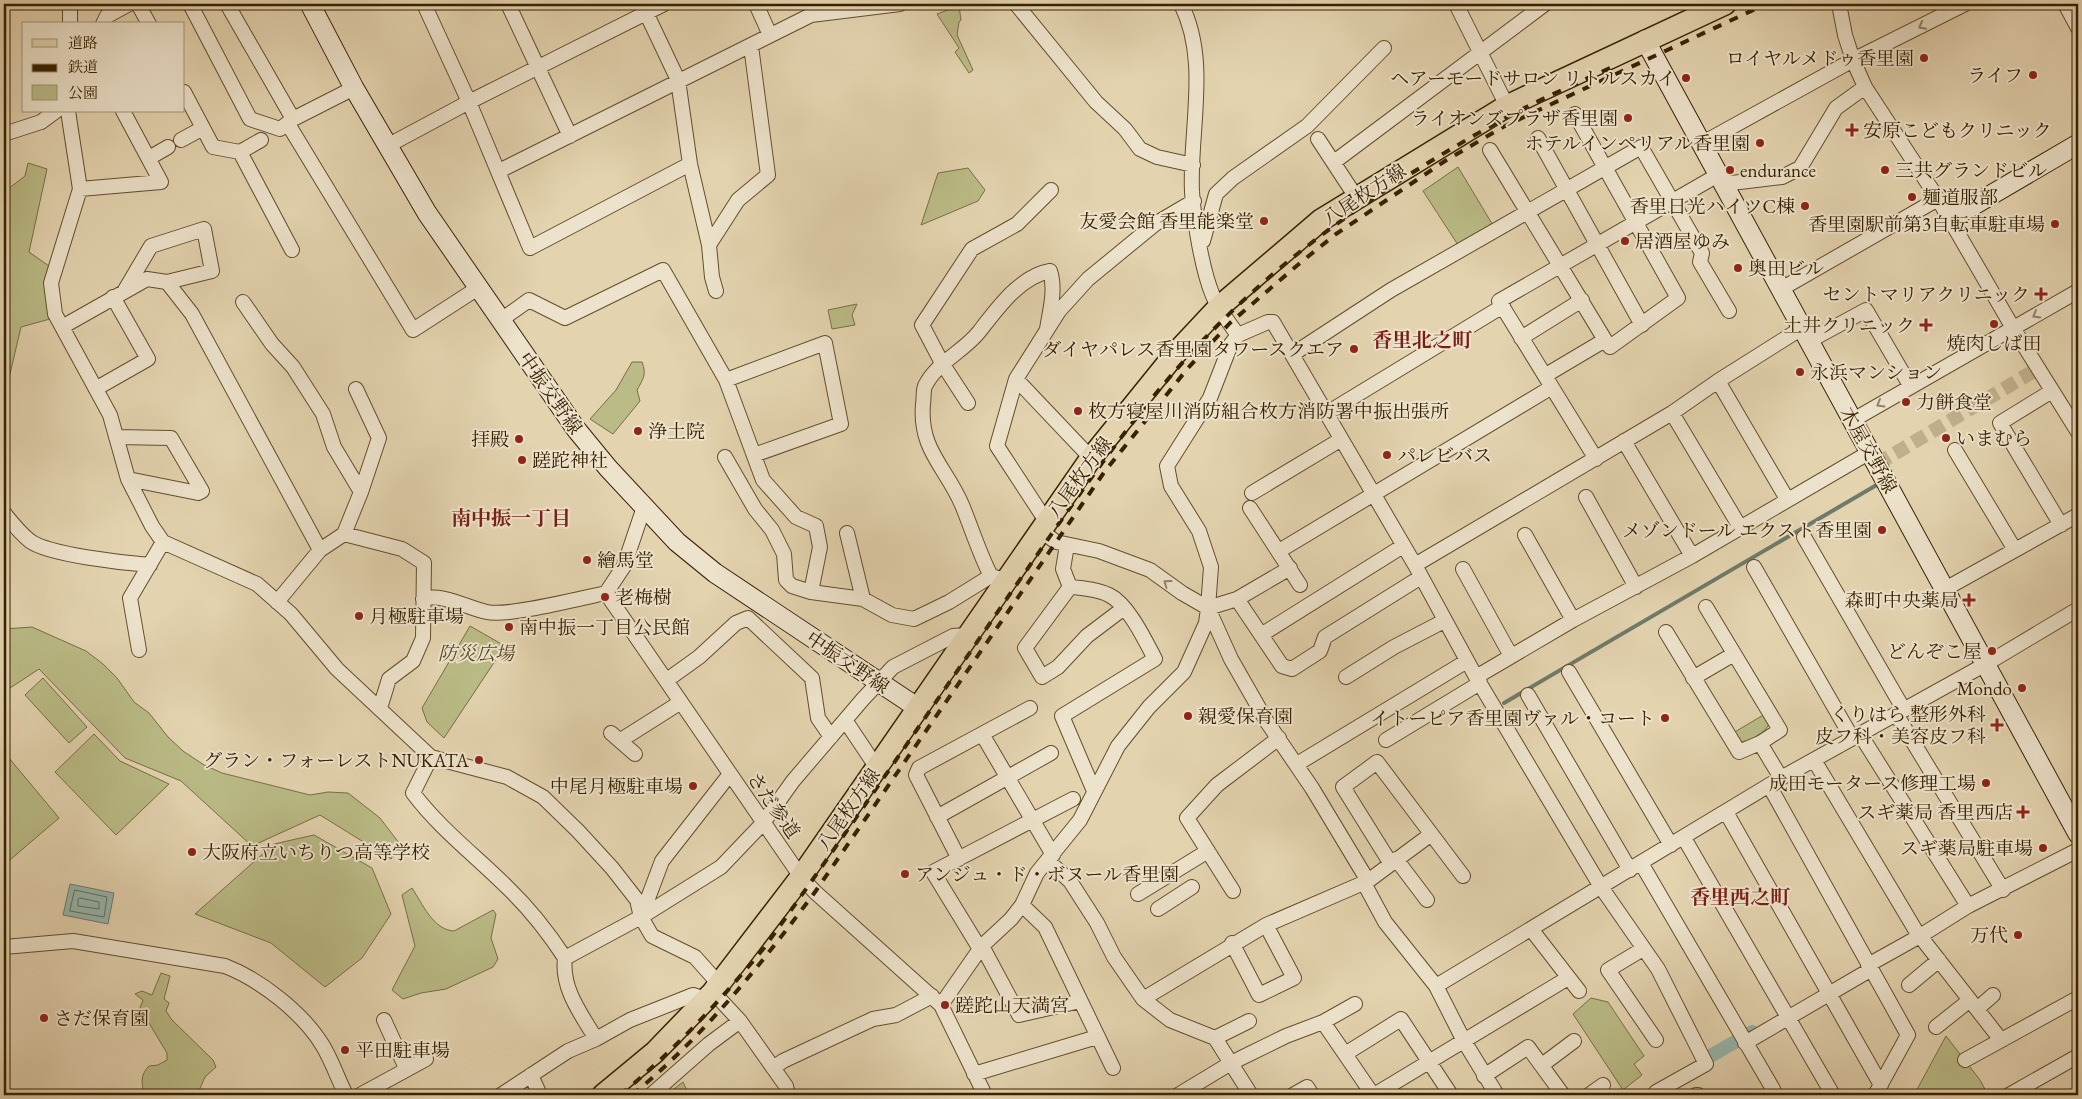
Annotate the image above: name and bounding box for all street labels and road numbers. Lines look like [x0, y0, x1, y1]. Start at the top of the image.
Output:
street label: 八尾枚方線 [1318, 158, 1411, 231]
street label: 中振交野線 [513, 347, 588, 439]
street label: 木屋交野線 [1835, 403, 1903, 498]
street label: 八尾枚方線 [1041, 432, 1117, 523]
street label: 中振交野線 [801, 625, 894, 699]
street label: 八尾枚方線 [811, 763, 886, 855]
street label: さだ参道 [742, 767, 806, 844]

